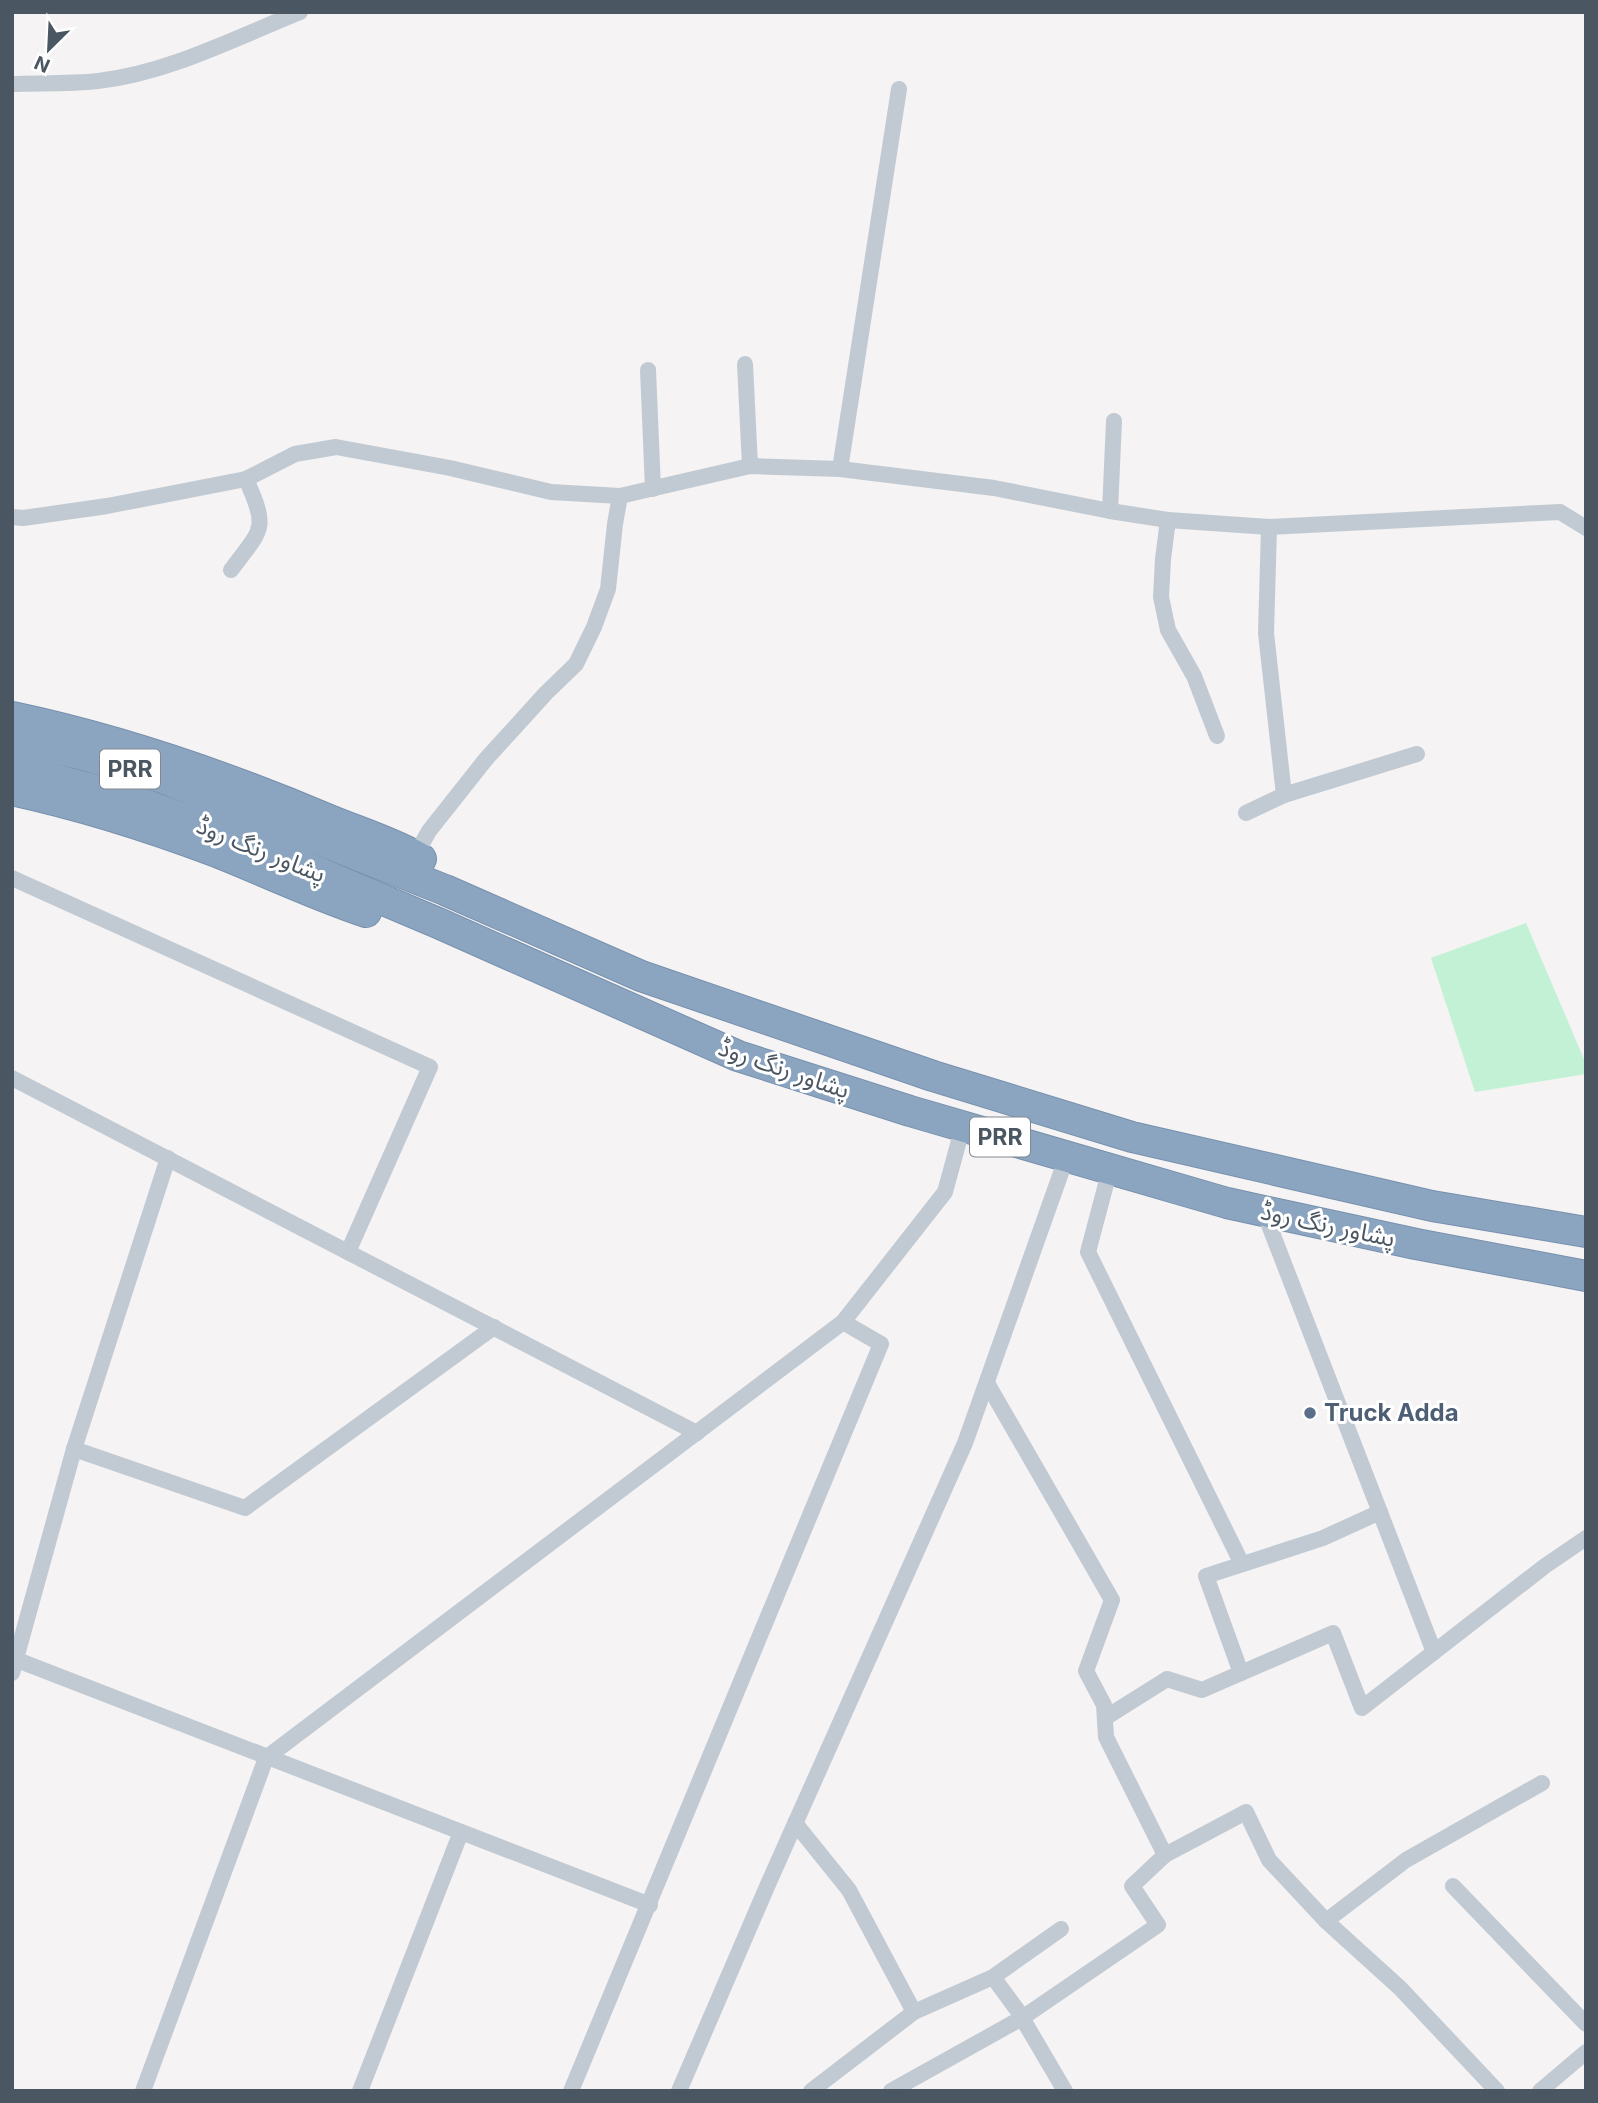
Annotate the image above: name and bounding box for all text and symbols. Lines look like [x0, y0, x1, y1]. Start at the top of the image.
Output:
north arrow [14, 14, 84, 84]
text: N [31, 51, 54, 78]
road number: PRR [100, 750, 160, 789]
street label: پشاور رنگ روڈ [192, 811, 330, 890]
street label: پشاور رنگ روڈ [715, 1033, 853, 1106]
road number: PRR [970, 1118, 1030, 1156]
street label: پشاور رنگ روڈ [1258, 1196, 1398, 1254]
place label: Truck Adda [1324, 1398, 1459, 1427]
marker: Truck Adda [1302, 1405, 1318, 1421]

